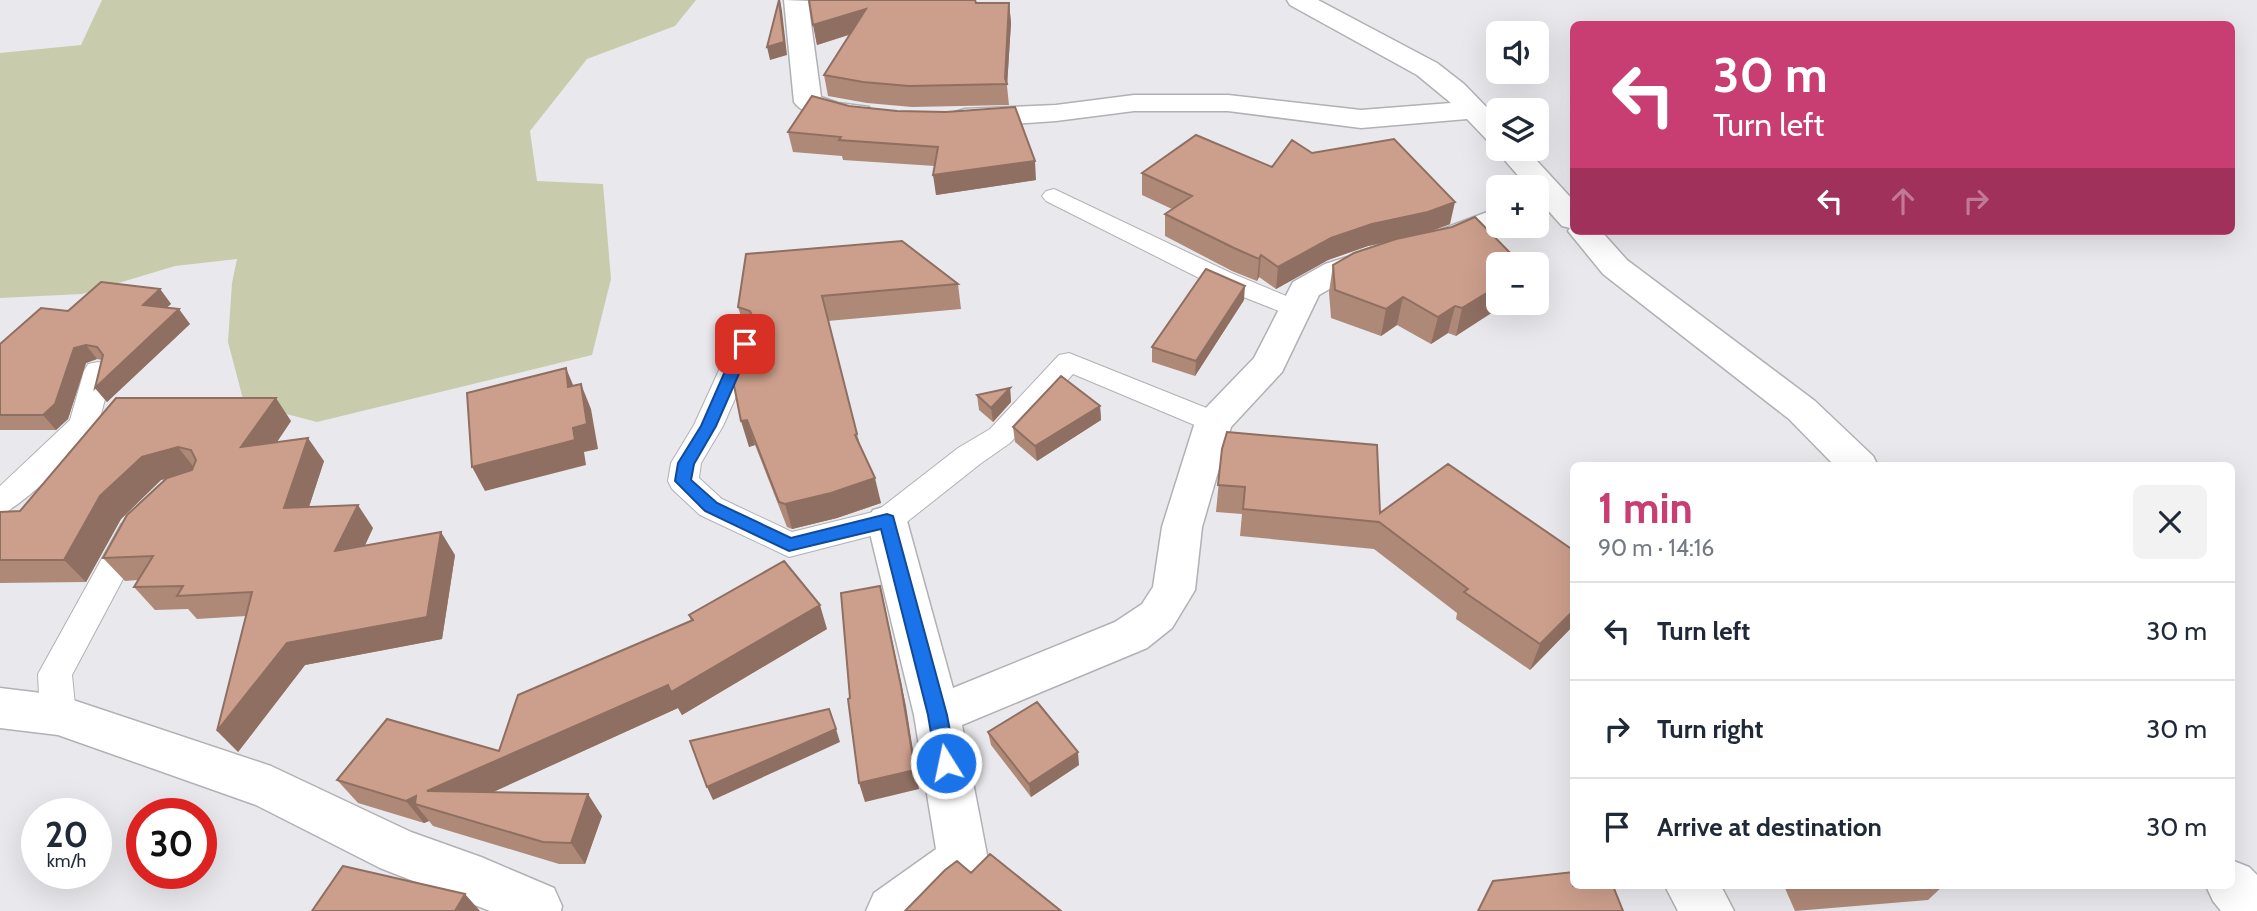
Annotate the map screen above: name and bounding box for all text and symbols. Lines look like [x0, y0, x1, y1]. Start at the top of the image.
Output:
map controls [1486, 21, 1549, 315]
button: sound [1486, 21, 1549, 84]
text: 30 m [1713, 45, 1828, 104]
icon: left [1598, 49, 1689, 140]
button: layers [1486, 98, 1549, 161]
text: Turn left [1713, 105, 1824, 144]
button: + [1486, 175, 1549, 238]
icon: left [1811, 182, 1849, 220]
icon: ahead [1884, 182, 1922, 220]
icon: right [1957, 182, 1995, 220]
button: − [1486, 252, 1549, 315]
pin [715, 314, 775, 374]
icon: arrive [726, 325, 764, 363]
text: 1 min [1598, 482, 1693, 534]
button: close [2133, 485, 2207, 559]
text: 90 m · 14:16 [1598, 534, 1714, 562]
icon: left [1598, 612, 1636, 650]
text: Turn left [1657, 615, 1750, 647]
text: 30 m [2146, 615, 2207, 647]
icon: right [1598, 710, 1636, 748]
text: Turn right [1657, 713, 1763, 745]
text: 30 m [2146, 713, 2207, 745]
position arrow [909, 726, 983, 800]
speed limit sign: 30 [126, 798, 217, 889]
icon: arrive [1598, 808, 1636, 846]
text: Arrive at destination [1657, 811, 1882, 843]
text: 30 m [2146, 811, 2207, 843]
text: 20 [45, 813, 88, 856]
text: km/h [47, 850, 86, 872]

